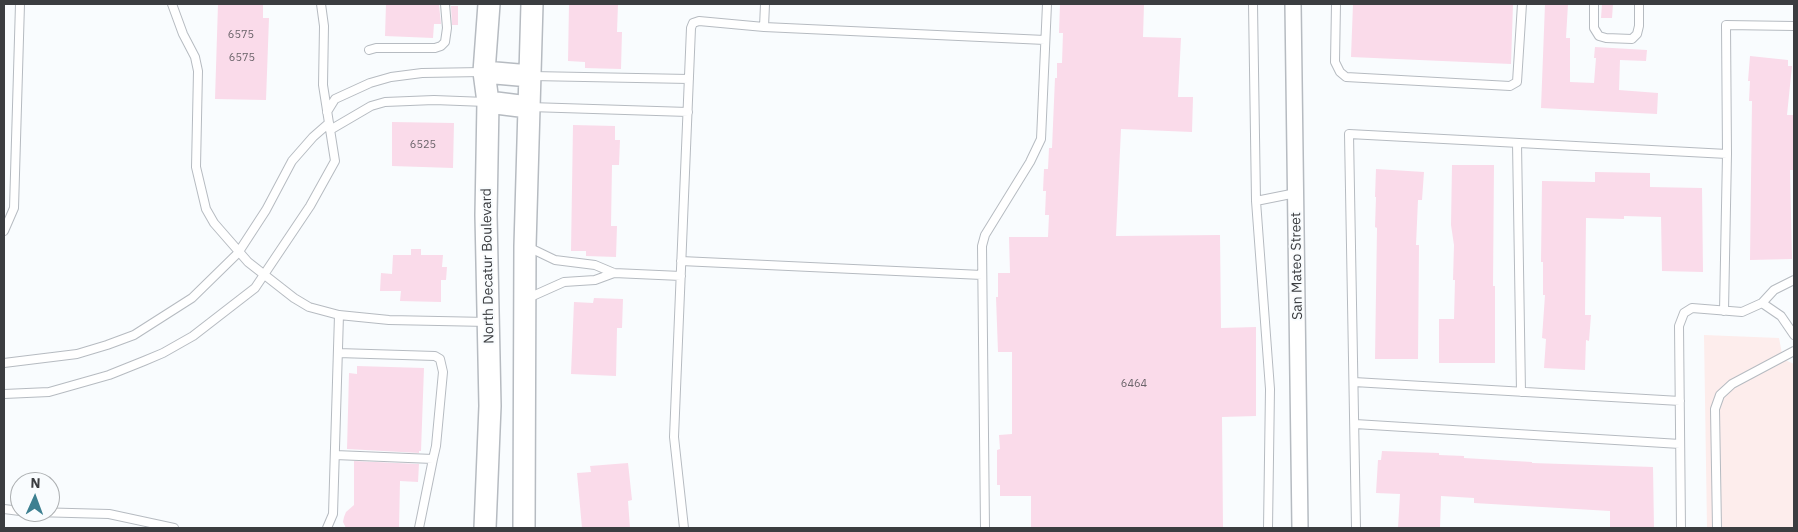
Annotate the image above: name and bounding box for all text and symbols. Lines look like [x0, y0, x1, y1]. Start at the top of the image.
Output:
house number: 6575 [228, 28, 254, 42]
house number: 6575 [229, 51, 255, 65]
house number: 6525 [410, 138, 436, 152]
street label: North Decatur Boulevard [478, 188, 498, 344]
street label: San Mateo Street [1288, 212, 1306, 320]
house number: 6464 [1121, 377, 1147, 391]
north arrow [10, 472, 60, 522]
text: N [30, 474, 41, 492]

